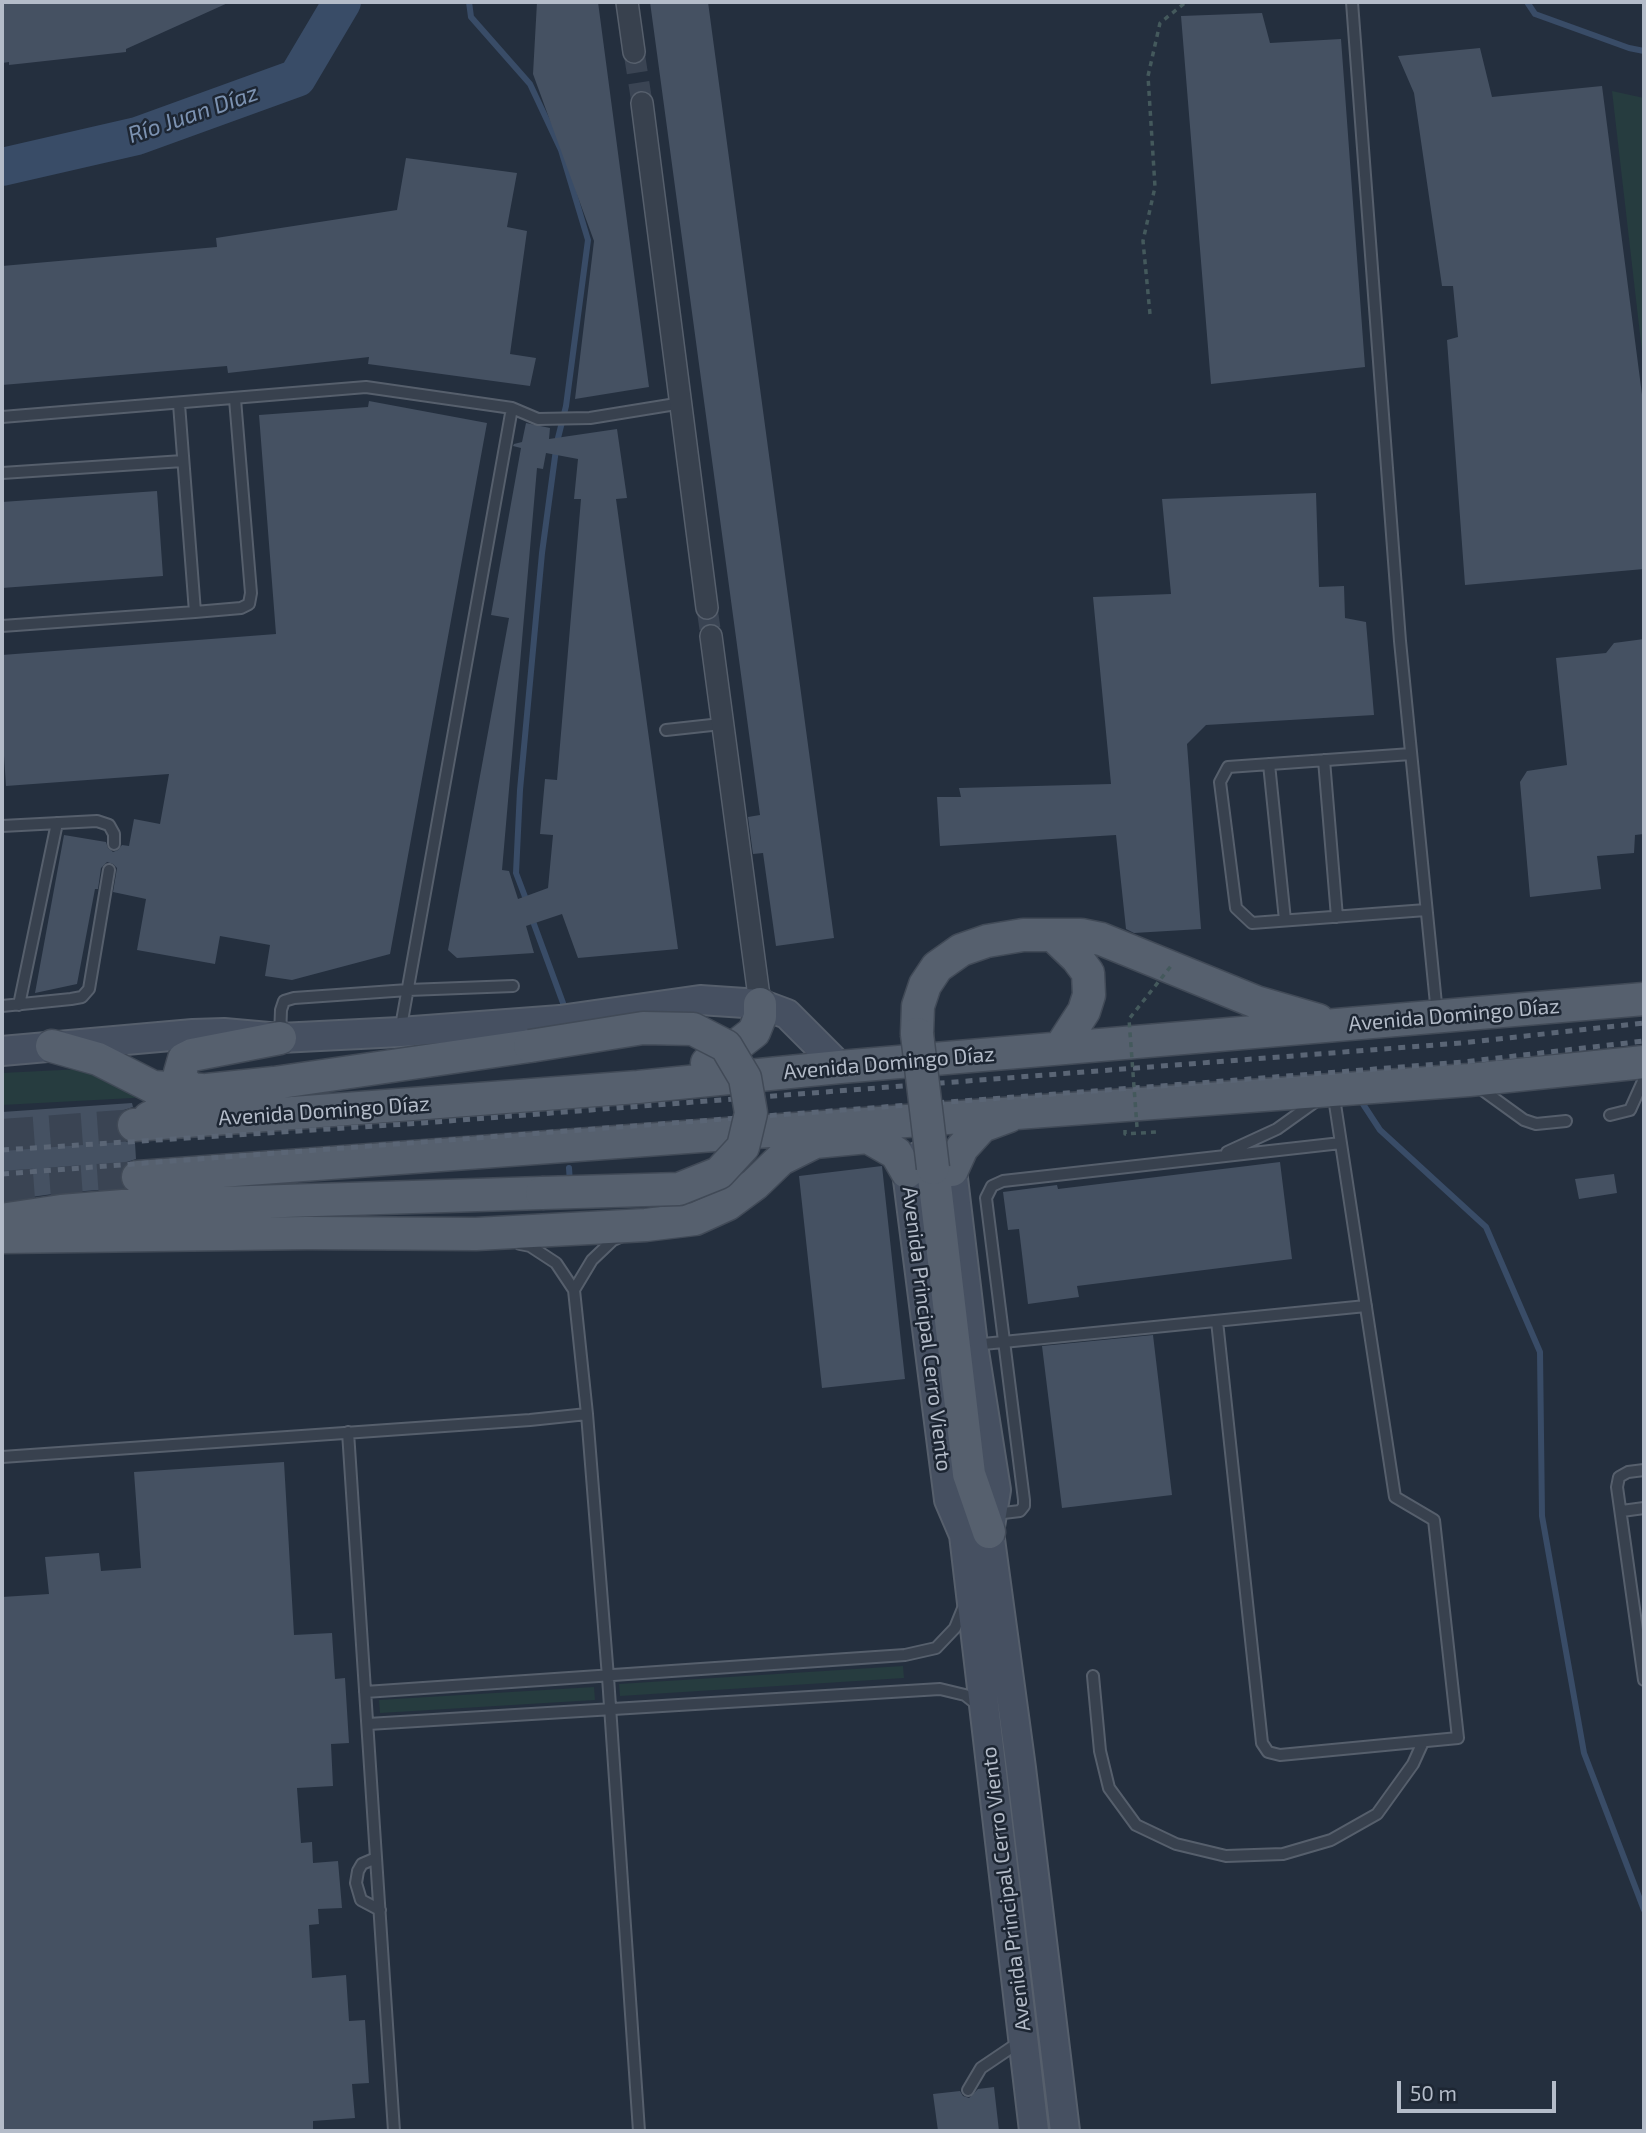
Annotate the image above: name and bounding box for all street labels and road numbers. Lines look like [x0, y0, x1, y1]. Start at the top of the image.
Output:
street label: Avenida Domingo Díaz [1347, 993, 1561, 1037]
street label: Avenida Domingo Díaz [782, 1041, 996, 1085]
street label: Avenida Domingo Díaz [217, 1091, 431, 1131]
street label: Avenida Principal Cerro Viento [897, 1185, 957, 1473]
street label: Avenida Principal Cerro Viento [976, 1745, 1036, 2033]

